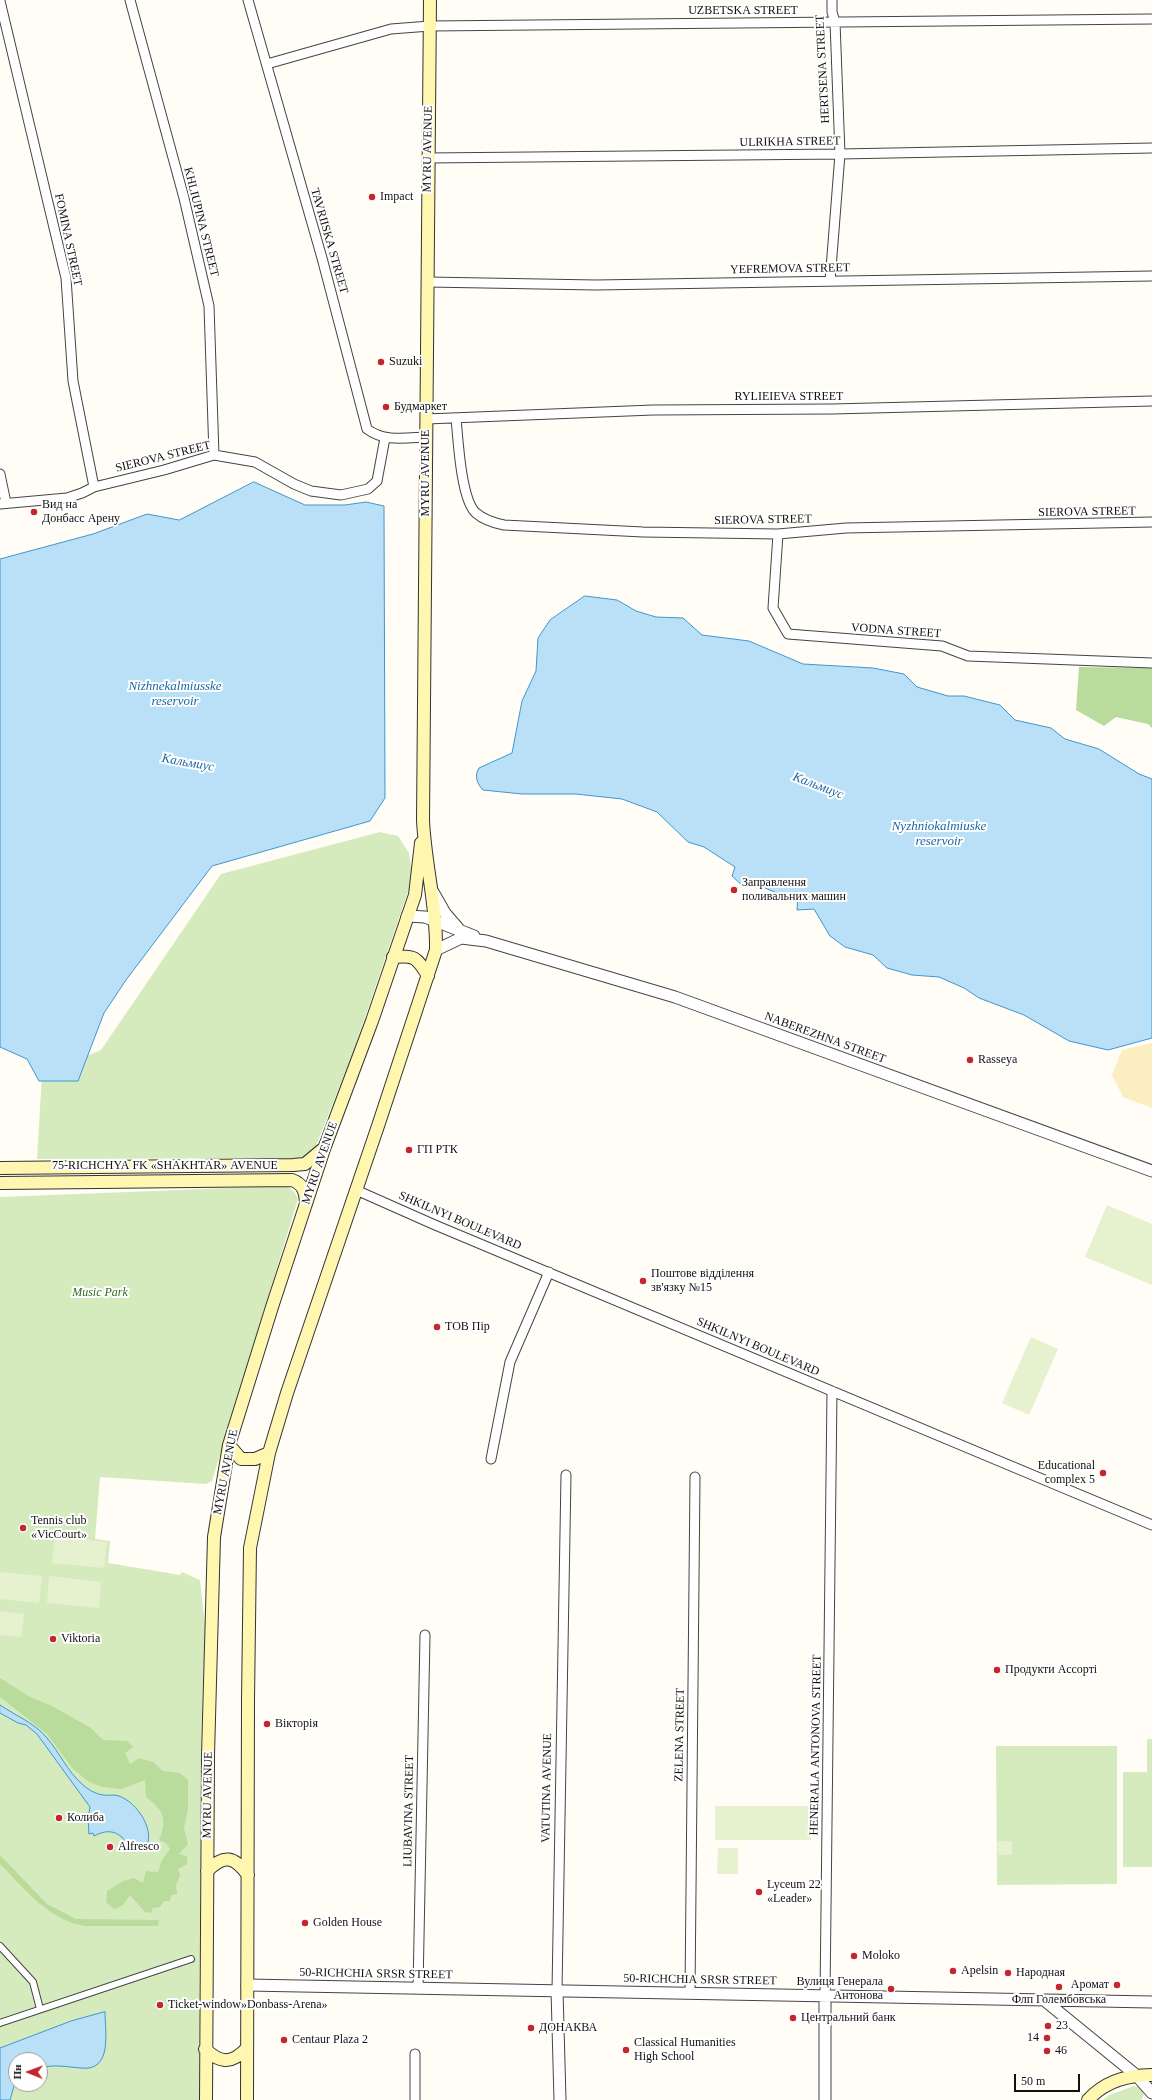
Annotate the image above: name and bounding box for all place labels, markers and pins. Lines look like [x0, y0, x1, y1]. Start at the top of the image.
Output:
place label: Impact [380, 190, 413, 204]
marker: Impact [367, 192, 377, 202]
place label: Suzuki [389, 355, 422, 369]
marker: Suzuki [376, 357, 386, 367]
place label: Будмаркет [394, 400, 447, 414]
marker: Будмаркет [381, 402, 391, 412]
place label: Вид на Донбасс Арену [42, 498, 120, 526]
marker: Вид на Донбасс Арену [29, 507, 39, 517]
place label: Заправлення поливальних машин [742, 876, 846, 904]
marker: Заправлення поливальних машин [729, 885, 739, 895]
place label: Rasseya [978, 1053, 1017, 1067]
marker: Rasseya [965, 1055, 975, 1065]
place label: ГП РТК [417, 1143, 458, 1157]
marker: ГП РТК [404, 1145, 414, 1155]
place label: Поштове відділення зв'язку №15 [651, 1267, 754, 1295]
marker: Поштове відділення зв'язку №15 [638, 1276, 648, 1286]
place label: ТОВ Пір [445, 1320, 490, 1334]
marker: ТОВ Пір [432, 1322, 442, 1332]
place label: Educational complex 5 [1038, 1459, 1095, 1487]
marker: Educational complex 5 [1098, 1468, 1108, 1478]
place label: Tennis club «VicCourt» [31, 1514, 87, 1542]
marker: Tennis club «VicCourt» [18, 1523, 28, 1533]
place label: Viktoria [61, 1632, 100, 1646]
marker: Viktoria [48, 1634, 58, 1644]
place label: Продукти Ассорті [1005, 1663, 1097, 1677]
marker: Продукти Ассорті [992, 1665, 1002, 1675]
place label: Вікторія [275, 1717, 318, 1731]
marker: Вікторія [262, 1719, 272, 1729]
place label: Колиба [67, 1811, 104, 1825]
marker: Колиба [54, 1813, 64, 1823]
place label: Alfresco [118, 1840, 159, 1854]
marker: Alfresco [105, 1842, 115, 1852]
place label: Lyceum 22 «Leader» [767, 1878, 821, 1906]
marker: Lyceum 22 «Leader» [754, 1887, 764, 1897]
place label: Golden House [313, 1916, 382, 1930]
marker: Golden House [300, 1918, 310, 1928]
place label: Moloko [862, 1949, 900, 1963]
marker: Moloko [849, 1951, 859, 1961]
place label: Apelsin [961, 1964, 998, 1978]
marker: Apelsin [948, 1966, 958, 1976]
place label: Народная [1016, 1966, 1065, 1980]
marker: Народная [1003, 1968, 1013, 1978]
place label: Вулиця Генерала Антонова [796, 1975, 883, 2003]
place label: Аромат [1071, 1978, 1109, 1992]
marker: Аромат [1112, 1980, 1122, 1990]
marker: Флп Голембовська [1054, 1982, 1064, 1992]
marker: Вулиця Генерала Антонова [886, 1984, 896, 1994]
place label: Флп Голембовська [1012, 1993, 1106, 2007]
place label: Ticket-window»Donbass-Arena» [168, 1998, 328, 2012]
marker: Ticket-window»Donbass-Arena» [155, 2000, 165, 2010]
place label: Центральний банк [801, 2011, 896, 2025]
marker: Центральний банк [788, 2013, 798, 2023]
place label: 23 [1056, 2019, 1068, 2033]
place label: ДОНАКВА [539, 2021, 597, 2035]
marker: 23 [1043, 2021, 1053, 2031]
marker: ДОНАКВА [526, 2023, 536, 2033]
place label: 14 [1027, 2031, 1039, 2045]
place label: Centaur Plaza 2 [292, 2033, 368, 2047]
marker: 14 [1042, 2033, 1052, 2043]
marker: Centaur Plaza 2 [279, 2035, 289, 2045]
place label: Classical Humanities High School [634, 2036, 736, 2064]
place label: 46 [1055, 2044, 1067, 2058]
marker: Classical Humanities High School [621, 2045, 631, 2055]
marker: 46 [1042, 2046, 1052, 2056]

